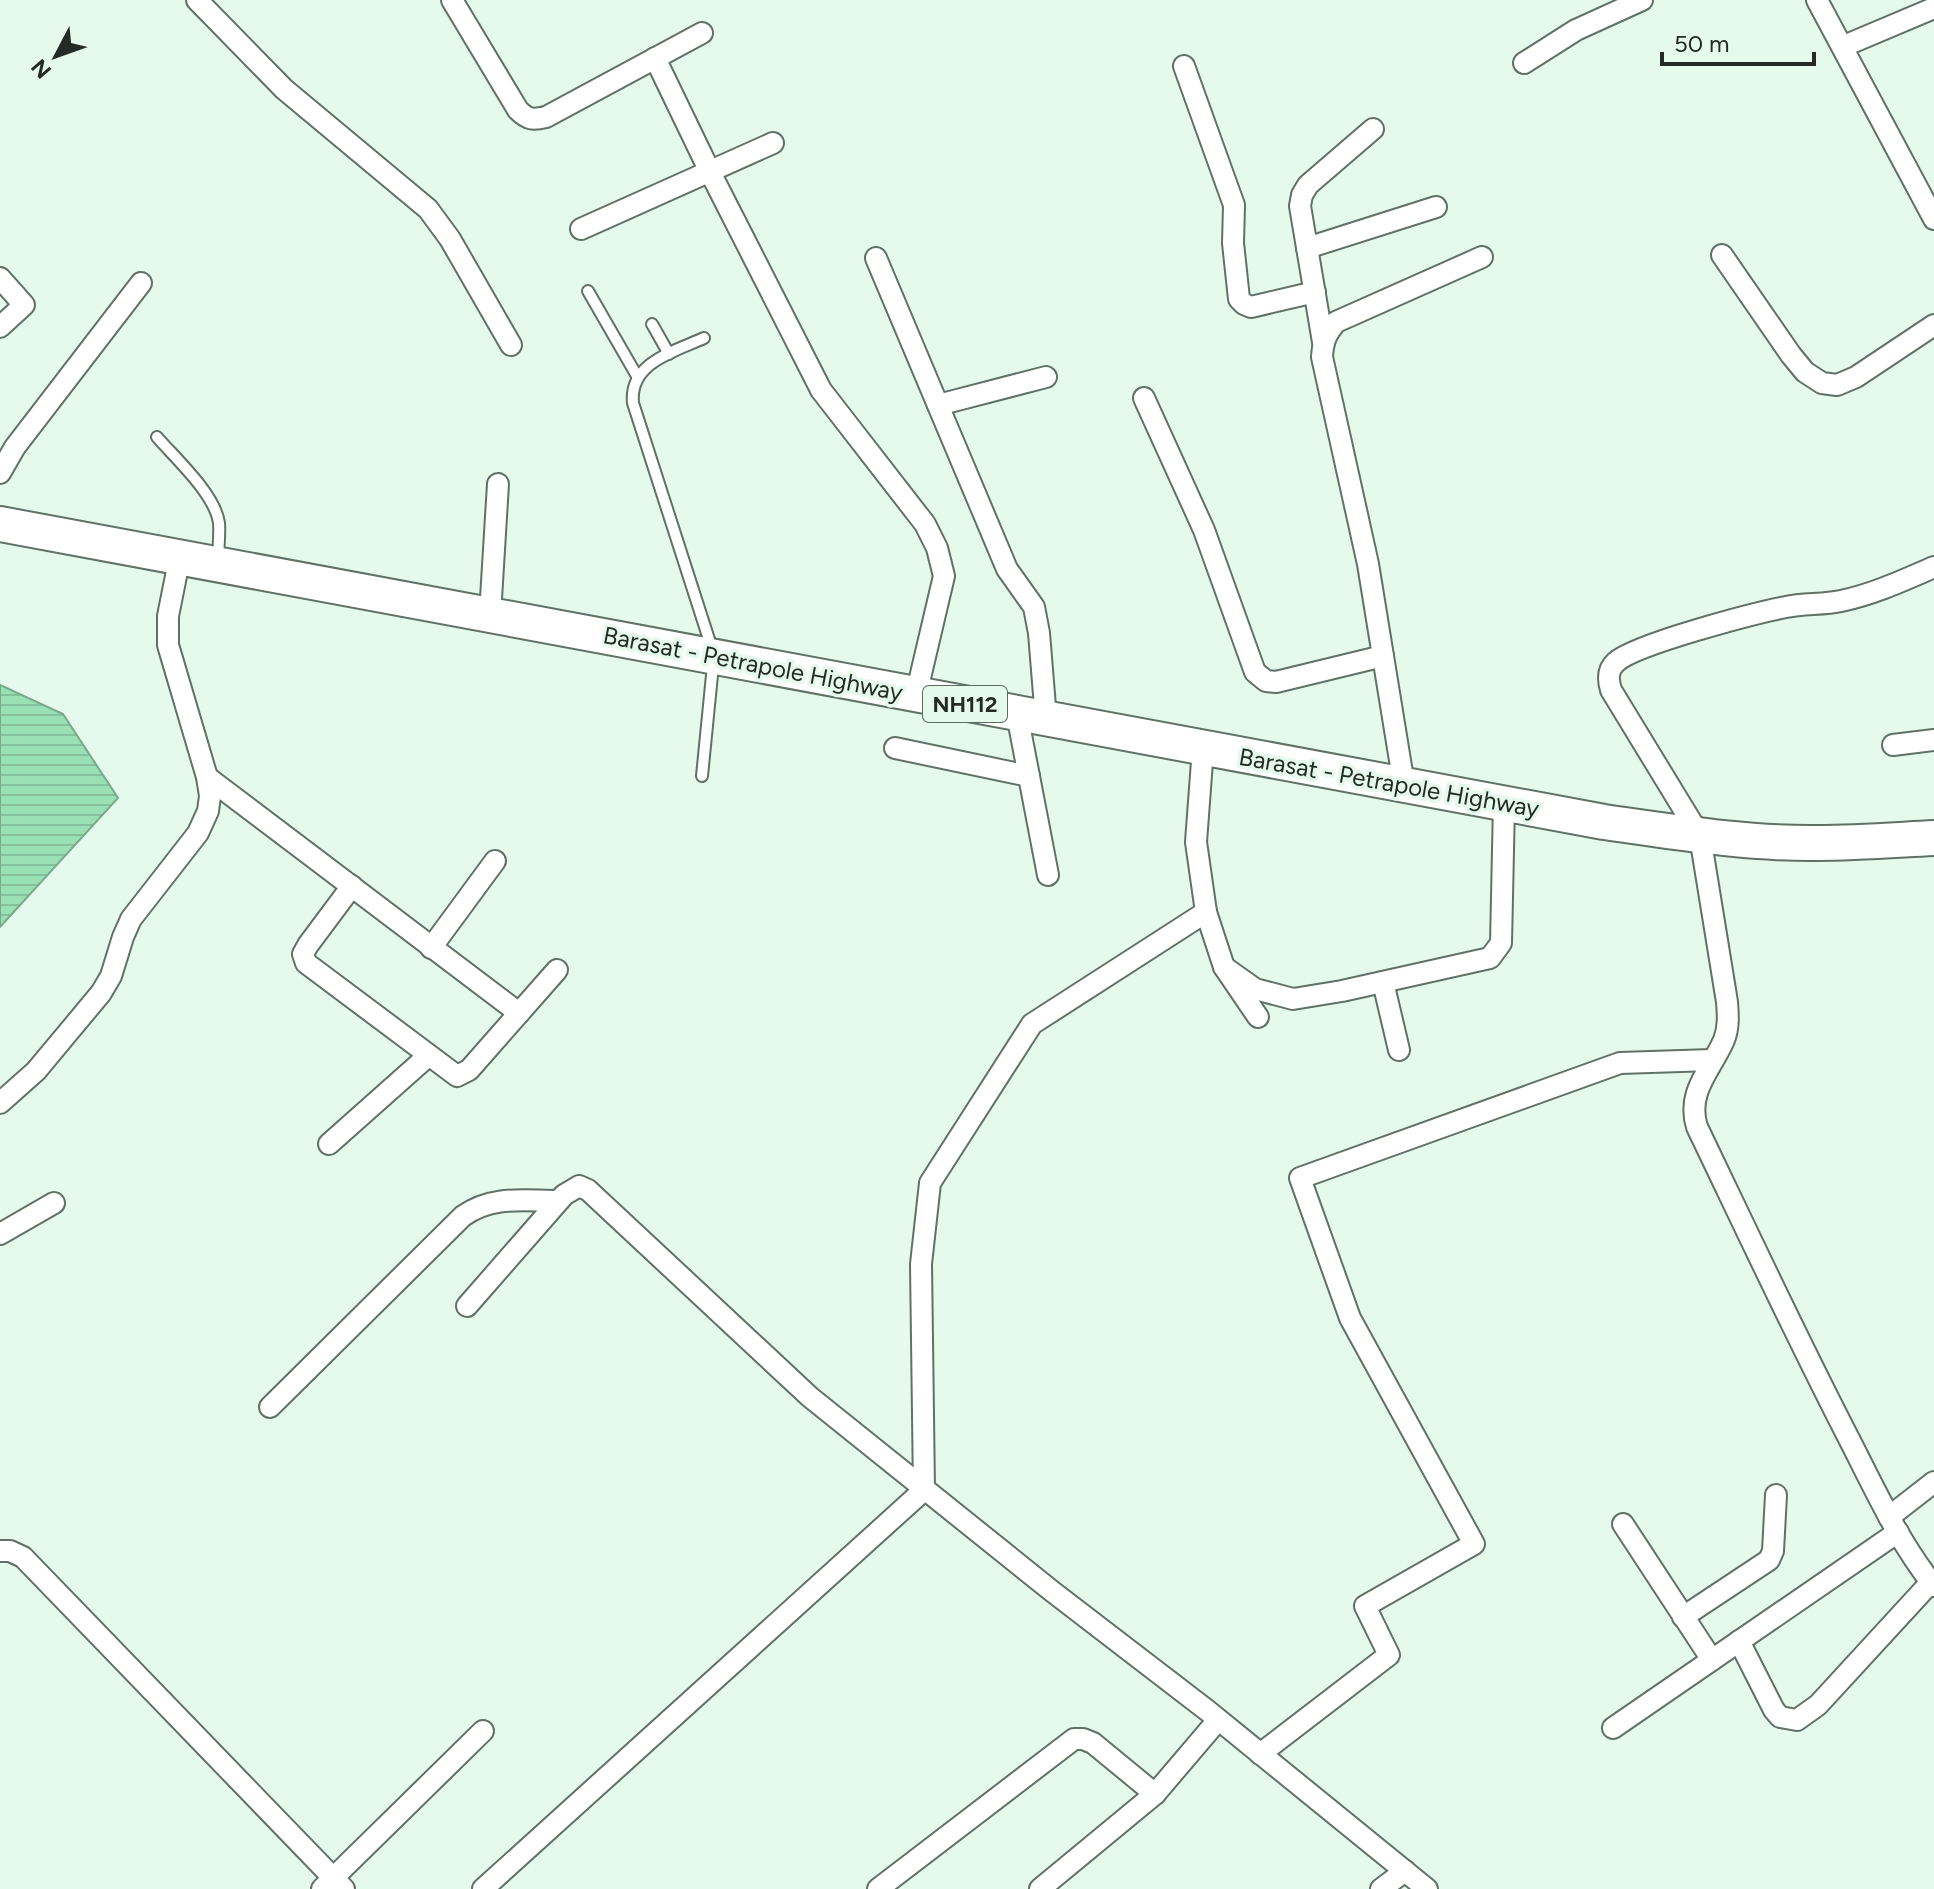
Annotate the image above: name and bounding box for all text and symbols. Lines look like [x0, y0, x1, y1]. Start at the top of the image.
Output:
north arrow [16, 16, 96, 96]
scale bar [1662, 16, 1814, 66]
text: 50 m [1674, 29, 1730, 58]
text: N [26, 54, 57, 84]
street label: Barasat - Petrapole Highway [601, 620, 906, 707]
road number: NH112 [923, 686, 1007, 722]
street label: Barasat - Petrapole Highway [1237, 742, 1542, 823]

